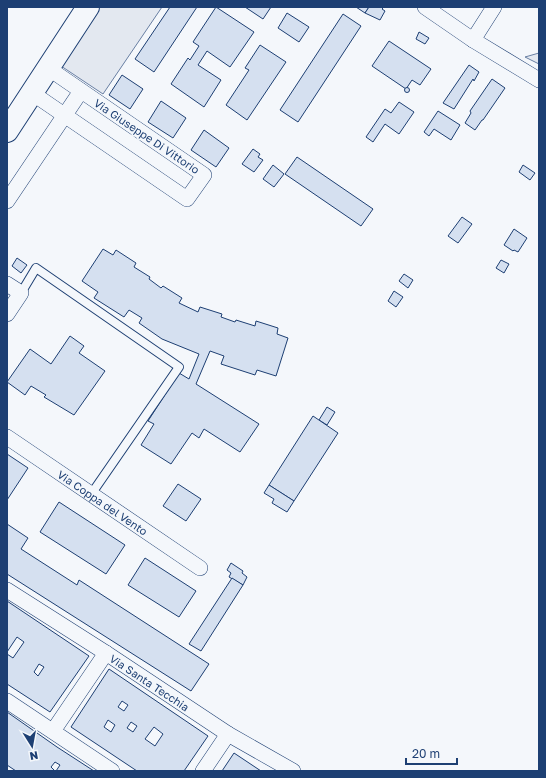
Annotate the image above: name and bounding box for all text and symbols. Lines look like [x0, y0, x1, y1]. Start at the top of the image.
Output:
street label: Via Giuseppe Di Vittorio [92, 96, 203, 176]
street label: Via Coppa del Vento [55, 467, 151, 538]
street label: Via Santa Tecchia [108, 651, 192, 713]
north arrow [12, 726, 52, 766]
scale bar [406, 740, 457, 766]
text: 20 m [412, 746, 440, 761]
text: N [29, 749, 39, 763]

